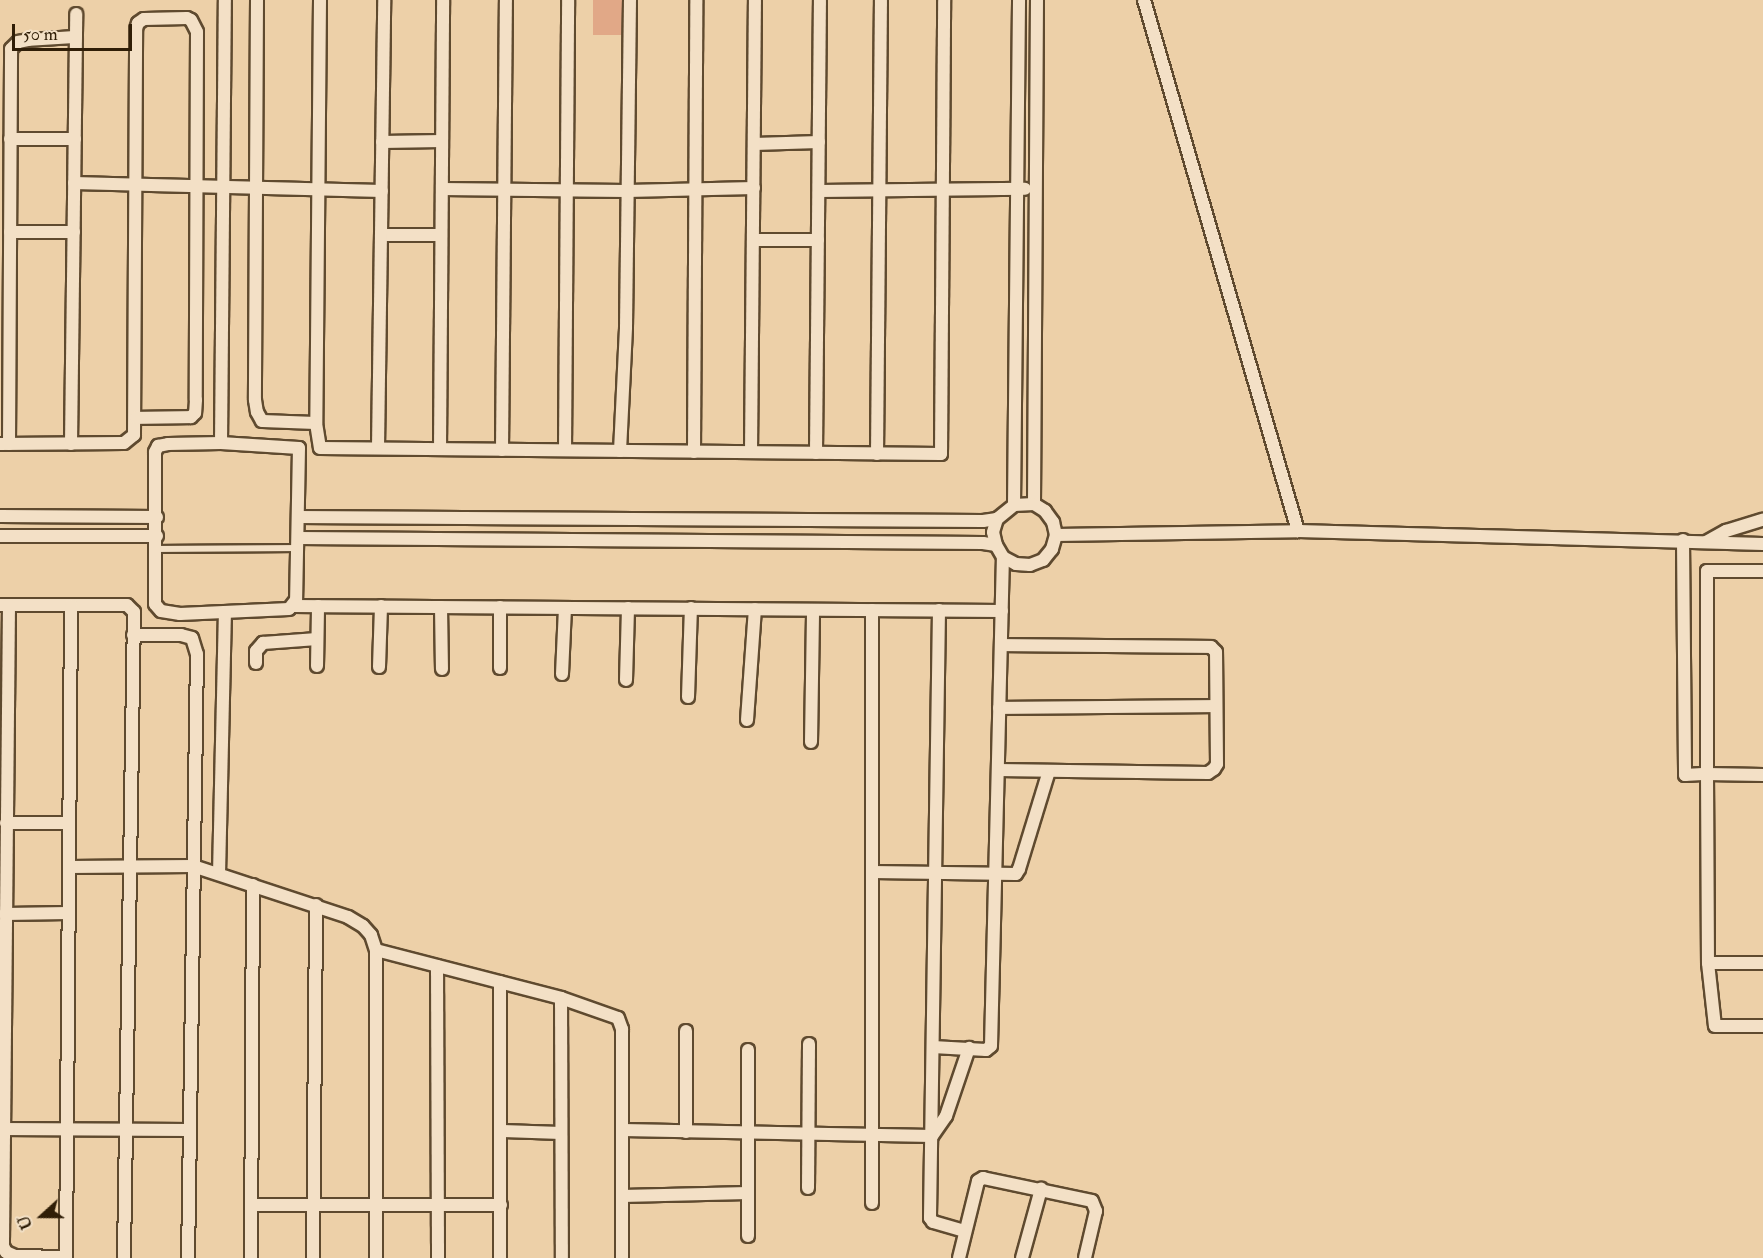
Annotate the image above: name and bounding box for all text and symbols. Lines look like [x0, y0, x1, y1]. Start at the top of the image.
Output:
scale bar [15, 12, 135, 50]
text: 50 m [23, 23, 58, 46]
north arrow [12, 1186, 72, 1246]
text: U [13, 1213, 37, 1232]

